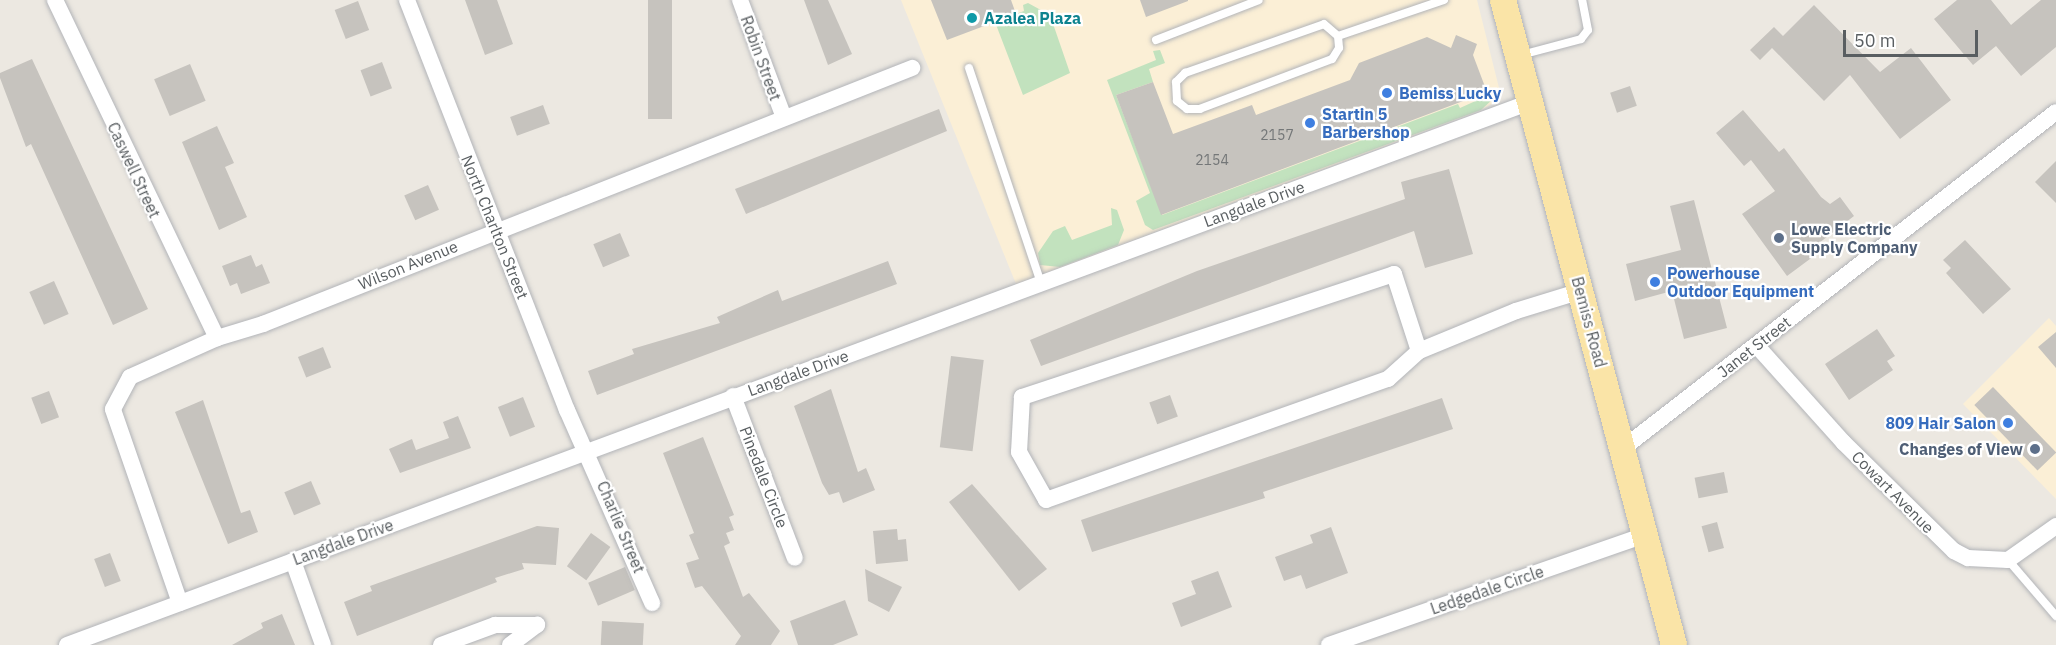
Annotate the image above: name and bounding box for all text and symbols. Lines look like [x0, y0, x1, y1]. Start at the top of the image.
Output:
place label: Azalea Plaza [984, 8, 1081, 28]
marker: Azalea Plaza [965, 11, 979, 25]
street label: Robin Street [737, 13, 785, 103]
scale bar [1846, 18, 1981, 56]
text: 50 m [1854, 29, 1896, 52]
place label: Bemiss Lucky [1399, 83, 1501, 103]
marker: Bemiss Lucky [1380, 86, 1394, 100]
place label: Startin 5 Barbershop [1322, 104, 1410, 142]
marker: Startin 5 Barbershop [1303, 116, 1317, 130]
street label: Caswell Street [103, 119, 165, 221]
house number: 2157 [1260, 127, 1294, 143]
street label: North Charlton Street [457, 152, 533, 302]
house number: 2154 [1195, 152, 1229, 168]
street label: Langdale Drive [1201, 177, 1307, 231]
place label: Lowe Electric Supply Company [1791, 219, 1918, 257]
marker: Lowe Electric Supply Company [1772, 231, 1786, 245]
street label: Wilson Avenue [355, 236, 461, 294]
place label: Powerhouse Outdoor Equipment [1667, 263, 1814, 301]
street label: Bemiss Road [1568, 274, 1610, 370]
marker: Powerhouse Outdoor Equipment [1648, 275, 1662, 289]
street label: Janet Street [1713, 312, 1795, 382]
street label: Langdale Drive [745, 346, 851, 400]
place label: 809 Hair Salon [1885, 413, 1996, 433]
marker: 809 Hair Salon [2001, 416, 2015, 430]
street label: Pinedale Circle [736, 424, 792, 530]
place label: Changes of View [1899, 439, 2023, 459]
marker: Changes of View [2028, 442, 2042, 456]
street label: Cowart Avenue [1848, 447, 1938, 537]
street label: Charlie Street [593, 478, 649, 576]
street label: Langdale Drive [290, 515, 396, 569]
street label: Ledgedale Circle [1428, 562, 1546, 618]

